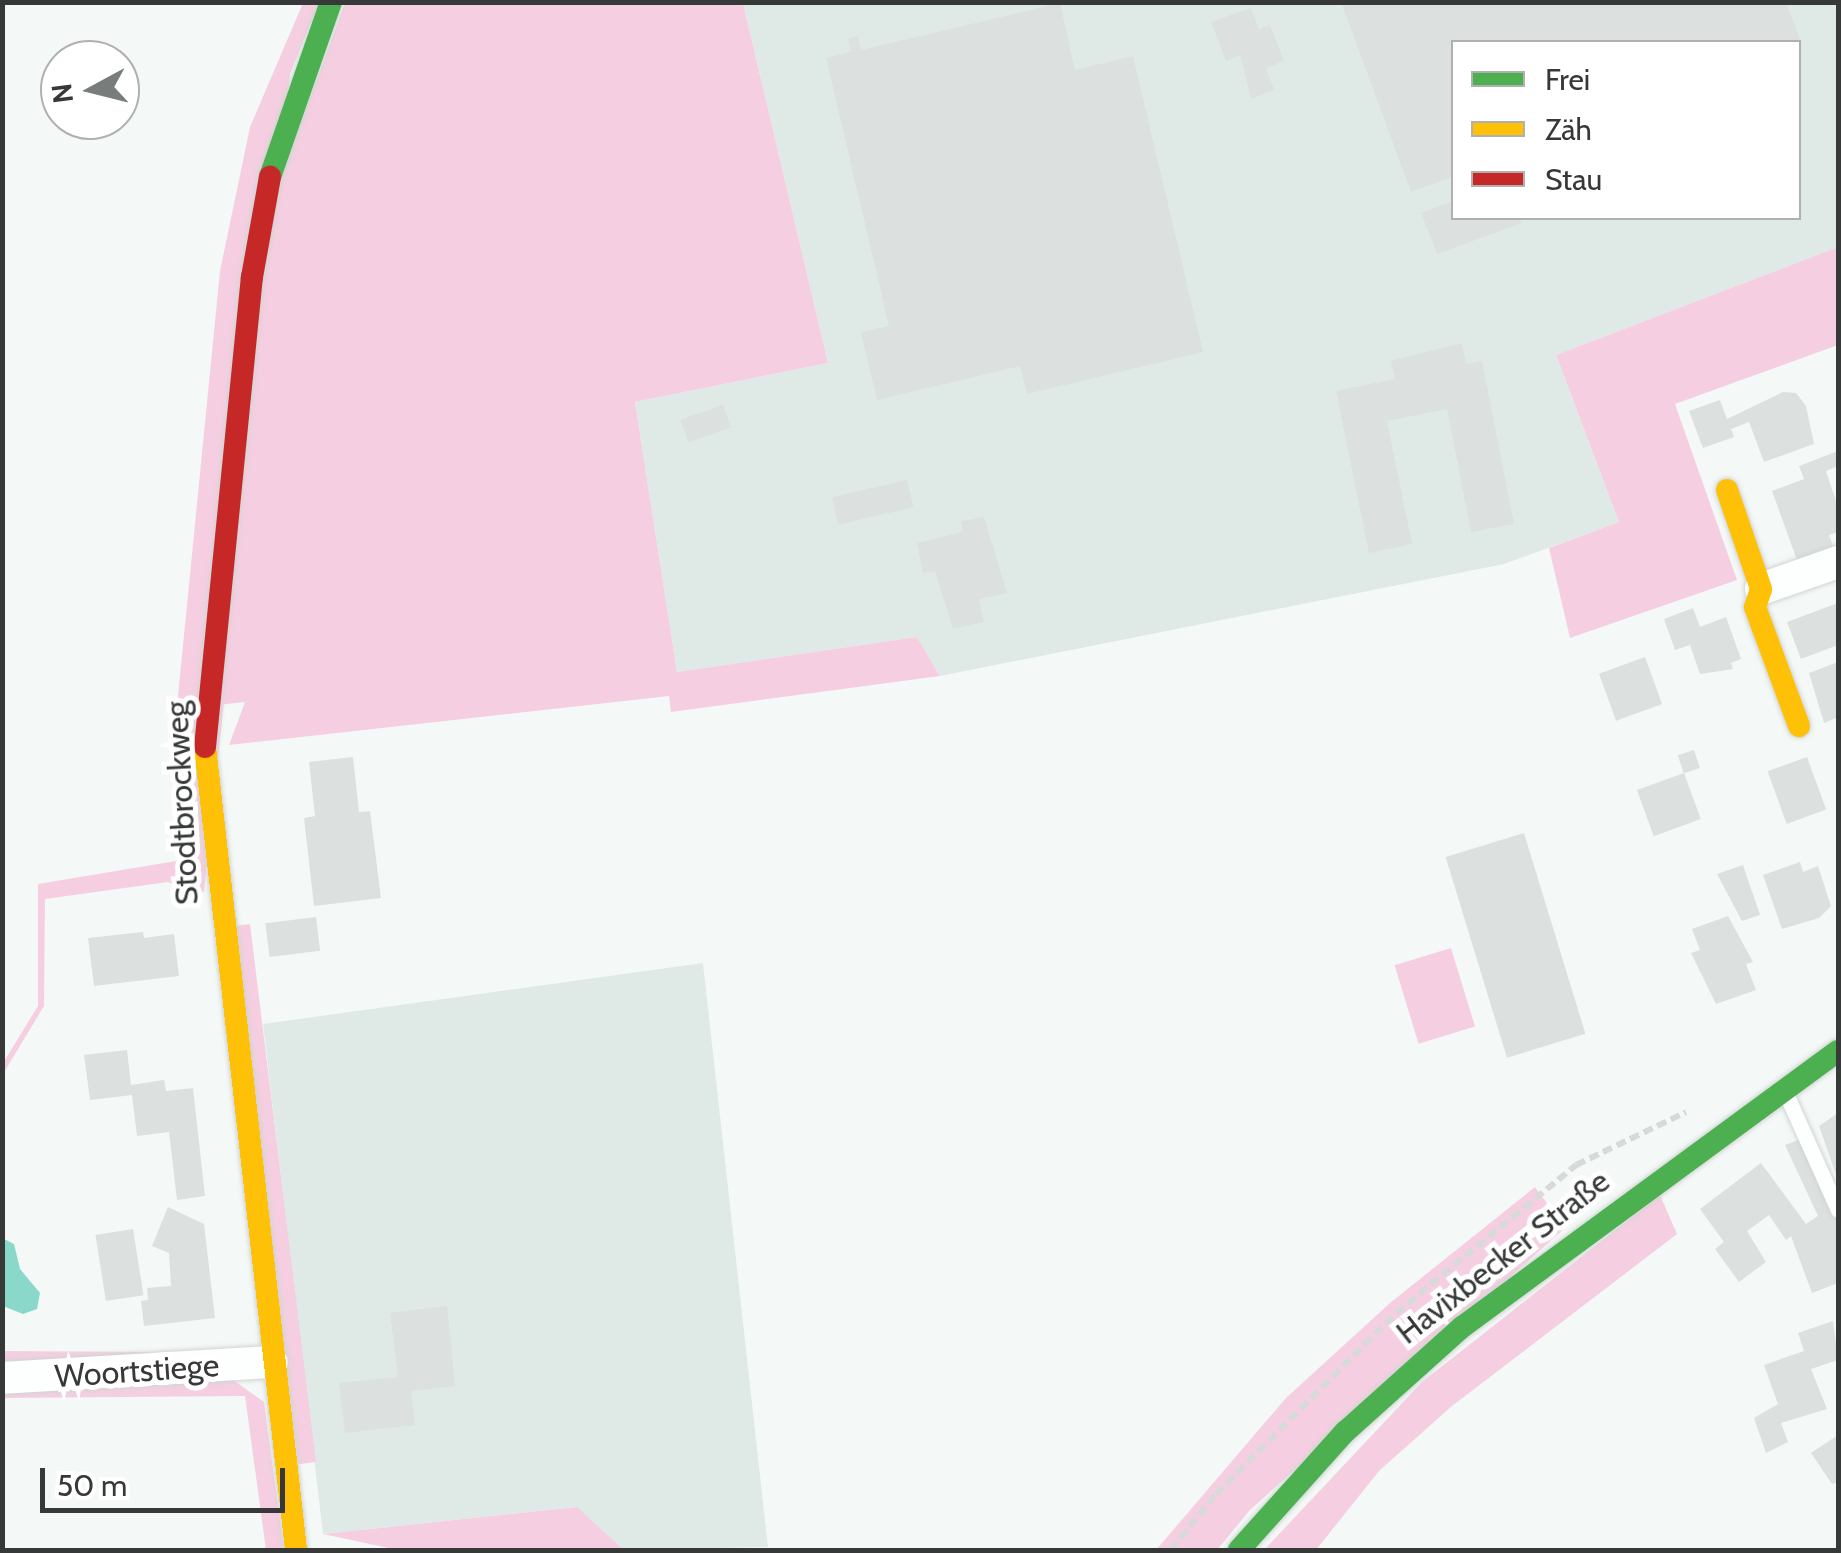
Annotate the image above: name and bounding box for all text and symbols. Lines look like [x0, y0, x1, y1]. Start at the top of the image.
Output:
north arrow [40, 40, 140, 140]
legend [1451, 40, 1801, 220]
text: Frei [1545, 61, 1590, 98]
text: N [44, 82, 80, 105]
text: Zäh [1545, 111, 1592, 148]
text: Stau [1545, 161, 1602, 198]
street label: Stodtbrockweg [157, 700, 207, 906]
street label: Havixbecker Straße [1389, 1162, 1617, 1352]
street label: Woortstiege [54, 1346, 220, 1396]
scale bar [45, 1448, 290, 1510]
text: 50 m [57, 1467, 127, 1504]

